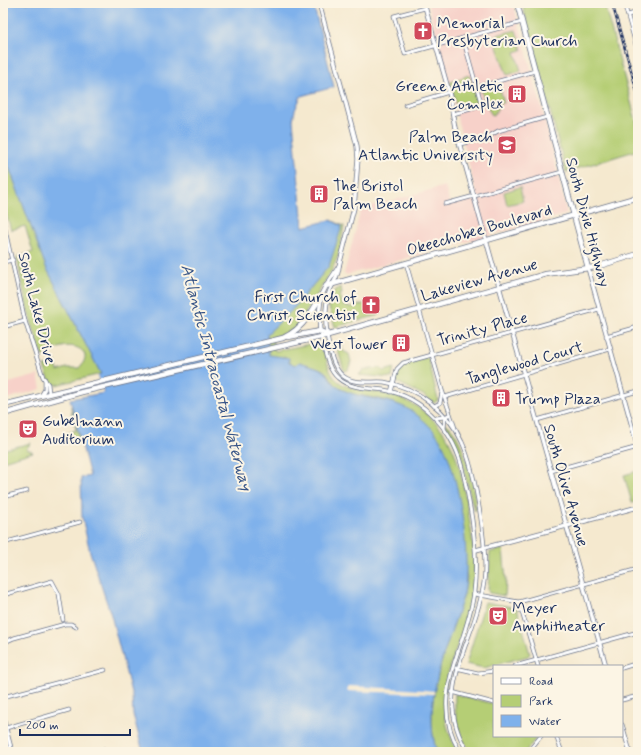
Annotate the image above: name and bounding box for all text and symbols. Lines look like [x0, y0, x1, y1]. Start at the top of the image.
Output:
place label: Memorial Presbyterian Church [437, 13, 578, 52]
church icon: Memorial Presbyterian Church [412, 20, 434, 42]
place label: Greene Athletic Complex [395, 76, 503, 115]
building icon: Greene Athletic Complex [506, 83, 528, 105]
place label: Palm Beach Atlantic University [358, 127, 493, 166]
school or university icon: Palm Beach Atlantic University [496, 134, 518, 156]
street label: South Dixie Highway [559, 155, 615, 290]
place label: The Bristol Palm Beach [333, 176, 417, 215]
building icon: The Bristol Palm Beach [308, 183, 330, 205]
street label: Okeechobee Boulevard [404, 200, 554, 261]
street label: South Lake Drive [12, 250, 61, 367]
street label: Lakeview Avenue [419, 254, 540, 307]
water label: Atlantic Intracoastal Waterway [175, 262, 257, 494]
place label: First Church of Christ, Scientist [247, 287, 357, 326]
church icon: First Church of Christ, Scientist [360, 294, 382, 316]
street label: Trinity Place [435, 307, 530, 352]
building icon: West Tower [390, 332, 412, 354]
place label: West Tower [310, 334, 388, 355]
street label: Tanglewood Court [464, 337, 586, 391]
building icon: Trump Plaza [490, 387, 512, 409]
place label: Trump Plaza [515, 389, 601, 410]
place label: Gubelmann Auditorium [42, 411, 123, 450]
theatre icon: Gubelmann Auditorium [17, 418, 39, 440]
street label: South Olive Avenue [538, 422, 593, 549]
place label: Meyer Amphitheater [512, 598, 605, 637]
theatre icon: Meyer Amphitheater [487, 605, 509, 627]
legend [493, 665, 623, 737]
text: Road [529, 674, 553, 690]
text: Park [529, 694, 553, 710]
scale bar [20, 711, 130, 737]
text: Water [529, 714, 561, 730]
text: 200 m [26, 718, 59, 734]

